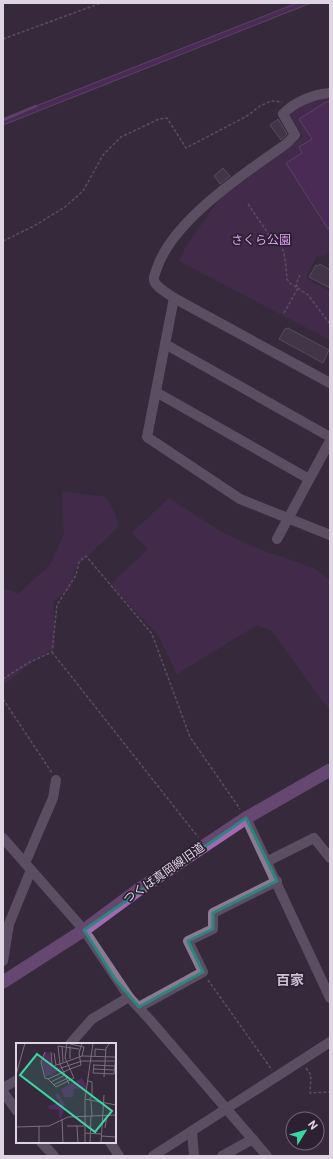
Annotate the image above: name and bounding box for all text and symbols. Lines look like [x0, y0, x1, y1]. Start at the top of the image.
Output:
park label: さくら公園 [231, 233, 291, 247]
street label: つくば真岡線旧道 [121, 840, 207, 906]
district label: 百家 [276, 972, 304, 988]
inset map [16, 1043, 116, 1143]
north arrow [285, 1111, 325, 1151]
text: N [305, 1118, 320, 1132]

